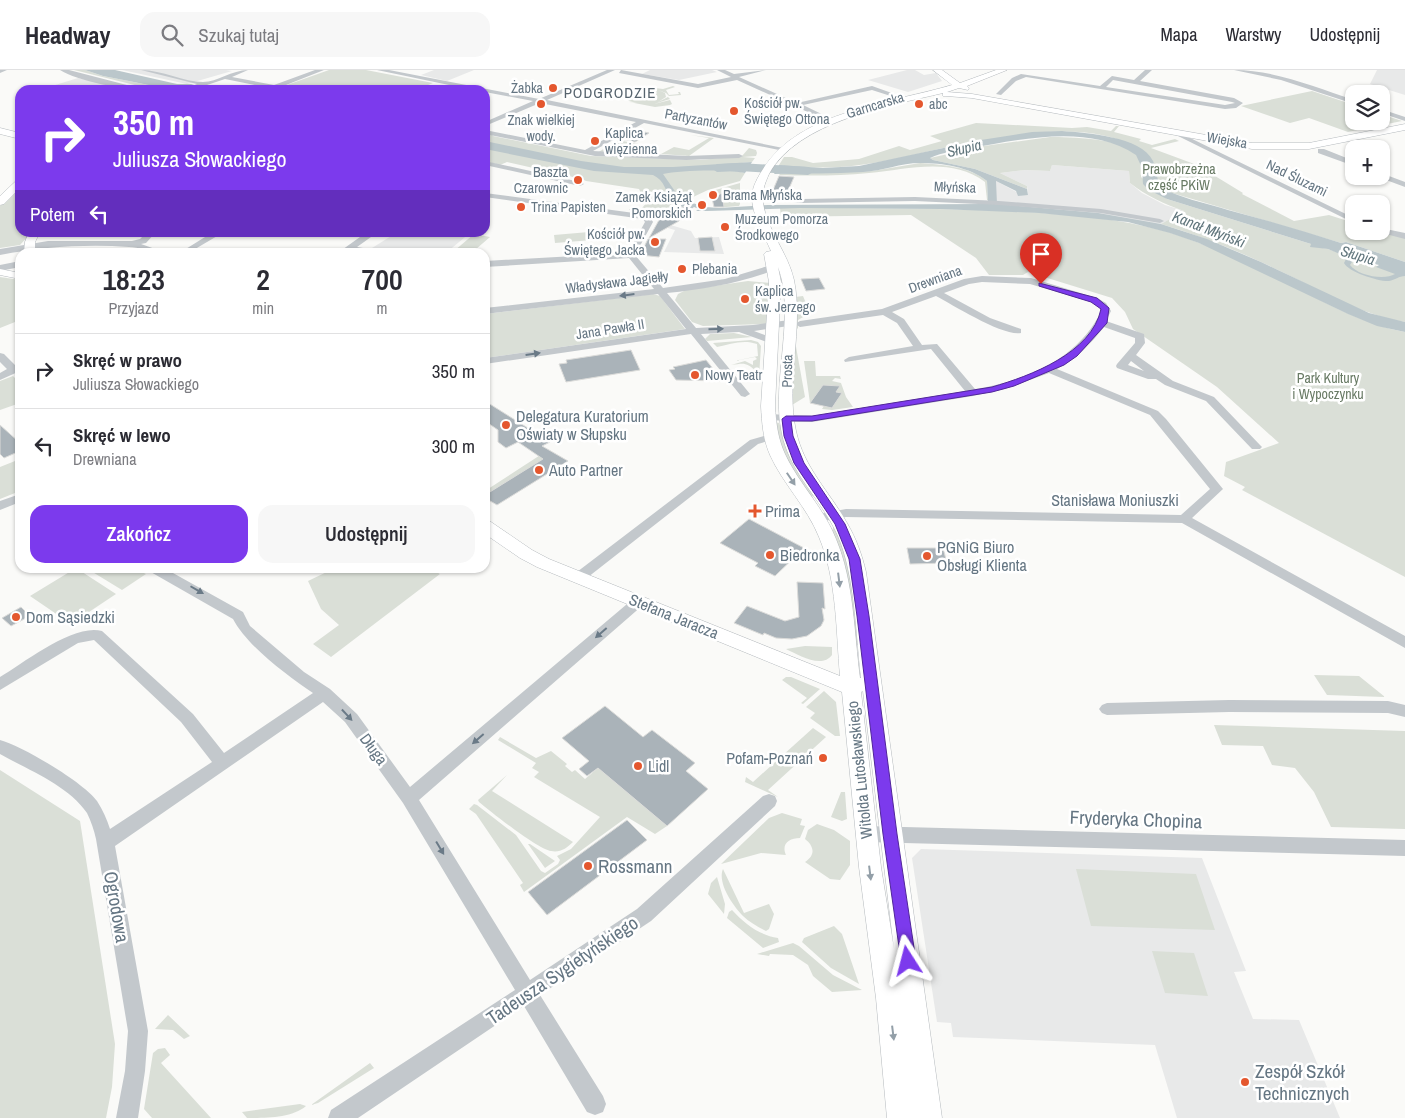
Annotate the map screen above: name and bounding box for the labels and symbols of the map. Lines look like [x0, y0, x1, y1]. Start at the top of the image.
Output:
place label: Żabka [511, 79, 544, 97]
marker: Żabka [547, 82, 559, 94]
district label: PODGRODZIE [564, 82, 656, 103]
street label: Garncarska [844, 88, 907, 122]
place label: Kościół pw. Świętego Ottona [744, 94, 830, 128]
place label: abc [929, 95, 948, 113]
marker: Znak wielkiej wody. [535, 98, 547, 110]
marker: abc [913, 98, 925, 110]
street label: Partyzantów [663, 104, 729, 134]
marker: Kościół pw. Świętego Ottona [728, 105, 740, 117]
place label: Znak wielkiej wody. [508, 111, 575, 145]
place label: Kaplica więzienna [605, 124, 658, 158]
street label: Wiejska [1205, 128, 1249, 153]
water label: Słupia [945, 134, 984, 162]
marker: Kaplica więzienna [589, 135, 601, 147]
street label: Nad Śluzami [1264, 156, 1330, 200]
park label: Prawobrzeżna część PKiW [1142, 160, 1216, 194]
place label: Baszta Czarownic [514, 163, 569, 197]
marker: Baszta Czarownic [572, 174, 584, 186]
street label: Młyńska [934, 177, 977, 197]
place label: Brama Młyńska [723, 186, 803, 204]
place label: Zamek Książąt Pomorskich [615, 188, 692, 222]
marker: Brama Młyńska [707, 189, 719, 201]
place label: Trina Papisten [531, 198, 606, 216]
marker: Zamek Książąt Pomorskich [696, 199, 708, 211]
marker: Trina Papisten [515, 201, 527, 213]
water label: Kanał Młyński [1169, 205, 1249, 253]
place label: Muzeum Pomorza Środkowego [735, 210, 829, 244]
marker: Muzeum Pomorza Środkowego [719, 221, 731, 233]
place label: Kościół pw. Świętego Jacka [564, 225, 646, 259]
pin [1020, 233, 1062, 284]
marker: Kościół pw. Świętego Jacka [649, 236, 661, 248]
water label: Słupia [1338, 240, 1378, 270]
place label: Plebania [692, 260, 738, 278]
street label: Drewniana [906, 261, 965, 297]
marker: Plebania [676, 263, 688, 275]
street label: Władysława Jagiełły [565, 267, 670, 297]
place label: Kaplica św. Jerzego [755, 282, 816, 316]
one-way arrow [619, 291, 635, 299]
marker: Kaplica św. Jerzego [739, 293, 751, 305]
street label: Jana Pawła II [575, 315, 645, 343]
one-way arrow [709, 325, 725, 333]
one-way arrow [526, 350, 542, 358]
street label: Prosta [778, 354, 796, 388]
place label: Nowy Teatr [705, 366, 762, 384]
marker: Nowy Teatr [689, 369, 701, 381]
park label: Park Kultury i Wypoczynku [1292, 369, 1364, 403]
place label: Delegatura Kuratorium Oświaty w Słupsku [516, 405, 649, 445]
marker: Delegatura Kuratorium Oświaty w Słupsku [500, 419, 512, 431]
place label: Auto Partner [548, 459, 623, 481]
marker: Auto Partner [533, 464, 545, 476]
one-way arrow [786, 472, 796, 486]
street label: Stanisława Moniuszki [1051, 489, 1179, 511]
place label: Prima [765, 500, 801, 522]
marker: Prima [749, 505, 761, 517]
place label: PGNiG Biuro Obsługi Klienta [937, 536, 1027, 576]
place label: Biedronka [780, 544, 841, 566]
marker: Biedronka [764, 549, 776, 561]
marker: PGNiG Biuro Obsługi Klienta [921, 550, 933, 562]
one-way arrow [835, 573, 843, 589]
one-way arrow [190, 586, 204, 595]
street label: Stefana Jaracza [626, 588, 723, 644]
place label: Dom Sąsiedzki [26, 606, 115, 628]
marker: Dom Sąsiedzki [10, 611, 22, 623]
one-way arrow [595, 628, 608, 639]
street label: Witolda Lutosławskiego [841, 700, 877, 840]
one-way arrow [341, 709, 353, 721]
street label: Długa [355, 729, 393, 770]
one-way arrow [472, 733, 484, 745]
place label: Pofam-Poznań [726, 747, 813, 769]
marker: Pofam-Poznań [817, 752, 829, 764]
place label: Lidl [648, 755, 669, 777]
marker: Lidl [632, 760, 644, 772]
street label: Fryderyka Chopina [1069, 804, 1203, 834]
one-way arrow [435, 842, 444, 855]
place label: Rossmann [598, 853, 672, 879]
marker: Rossmann [582, 860, 594, 872]
one-way arrow [867, 865, 875, 881]
street label: Ogrodowa [98, 869, 136, 945]
street label: Tadeusza Sygietyńskiego [481, 909, 643, 1031]
position arrow [881, 934, 933, 986]
one-way arrow [889, 1026, 897, 1042]
place label: Zespół Szkół Technicznych [1255, 1058, 1349, 1106]
marker: Zespół Szkół Technicznych [1239, 1076, 1251, 1088]

